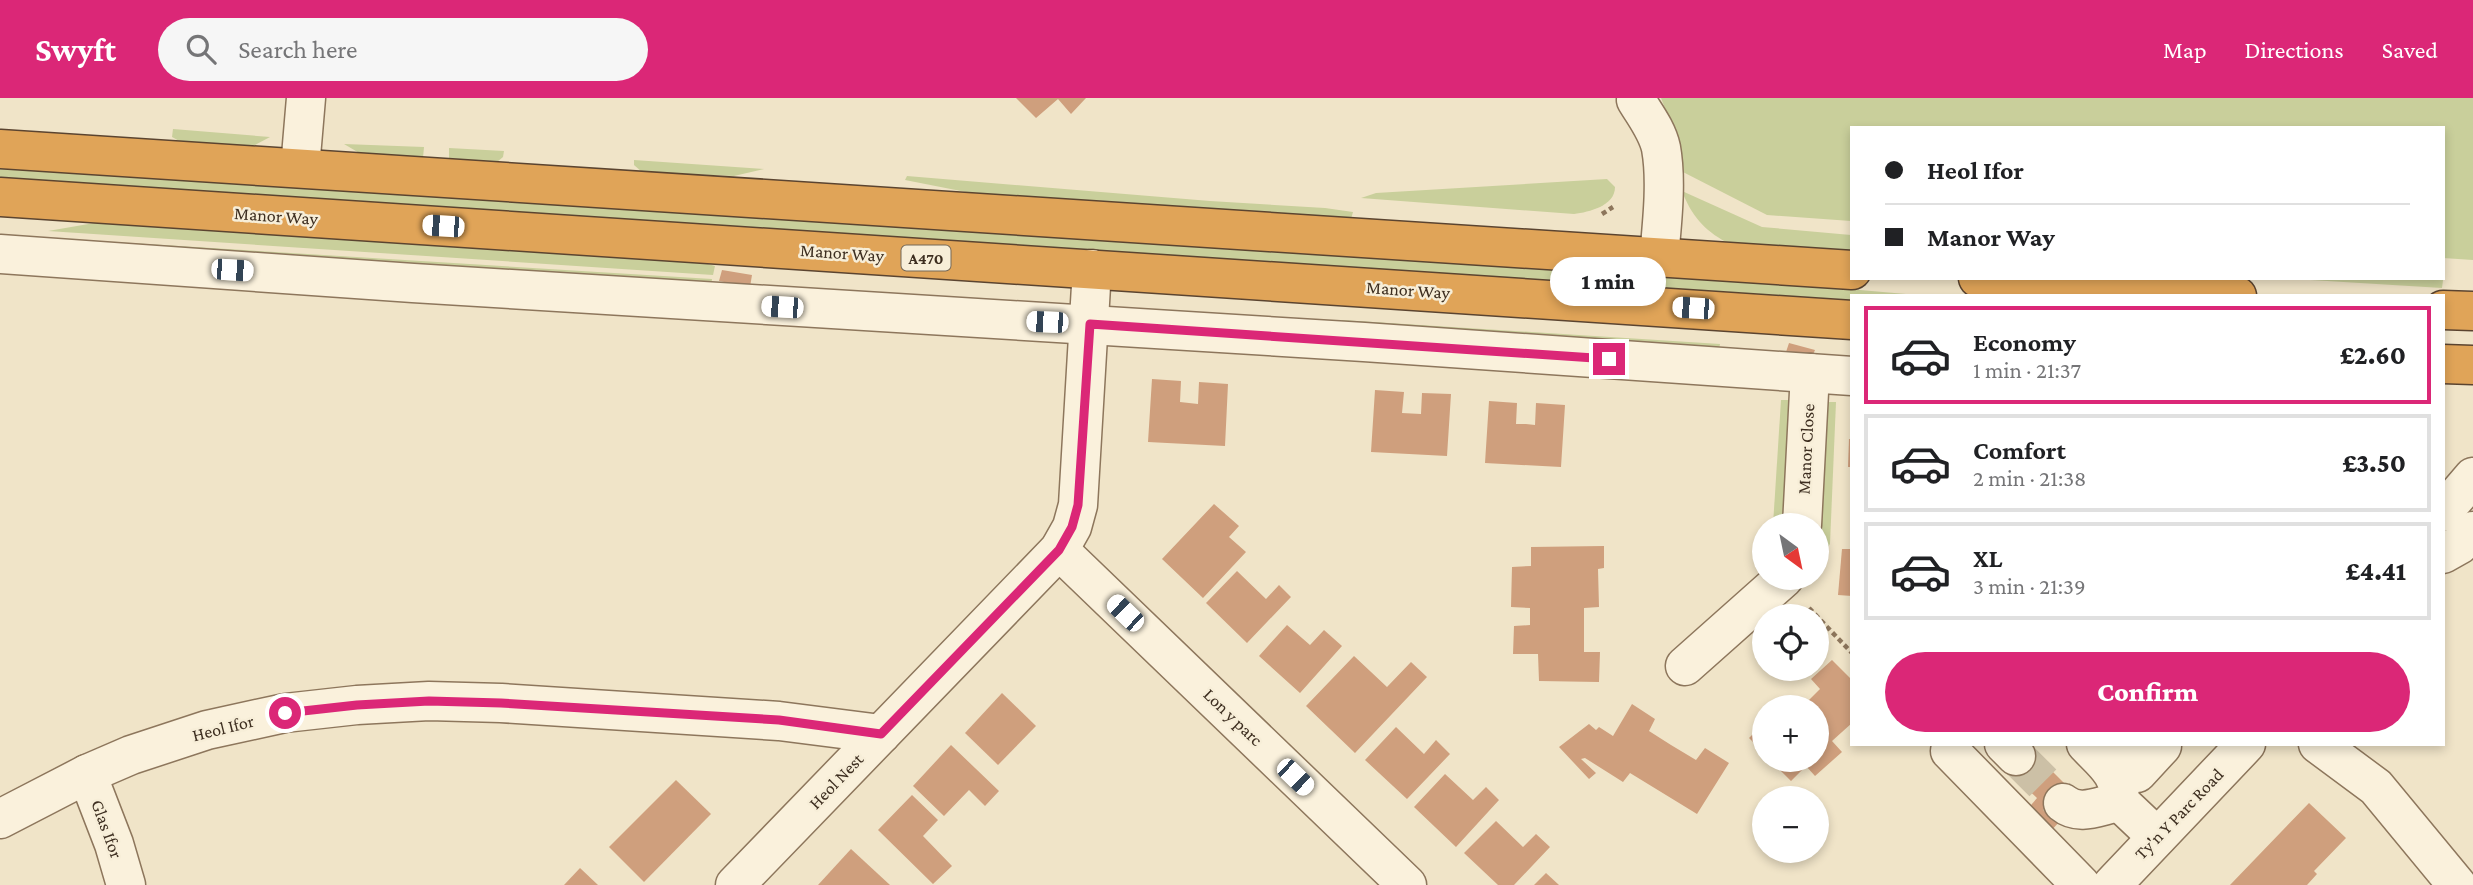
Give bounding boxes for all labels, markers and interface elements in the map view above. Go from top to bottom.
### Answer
search box [158,18,648,81]
icon: search [182,30,220,68]
text: Swyft [35,31,116,68]
text: Search here [238,35,357,64]
text: Map [2163,36,2207,63]
text: Directions [2245,36,2344,63]
text: Saved [2382,36,2438,63]
text: Heol Ifor [1927,156,2024,185]
street label: Manor Way [233,203,319,229]
car [422,214,465,238]
text: Manor Way [1927,223,2055,252]
street label: Manor Way [799,240,885,266]
road number: A470 [902,246,950,270]
car [211,258,254,282]
callout: 1 min [1551,258,1667,306]
text: 1 min [1581,268,1635,294]
street label: Manor Way [1365,277,1451,303]
car [761,295,804,319]
car [1672,296,1715,320]
car [1026,311,1069,333]
icon: car [1889,324,1952,387]
text: Economy [1973,328,2076,357]
text: £2.60 [2340,341,2406,370]
route end [1593,343,1625,375]
text: 1 min · 21:37 [1973,357,2081,383]
street label: Manor Close [1794,403,1818,495]
icon: car [1889,432,1952,495]
text: Comfort [1973,436,2066,465]
text: £3.50 [2342,449,2406,478]
text: 2 min · 21:38 [1973,465,2086,491]
north arrow [1752,513,1829,590]
map controls [1752,513,1829,863]
icon: car [1889,540,1952,603]
text: XL [1973,544,2002,573]
text: £4.41 [2345,557,2406,586]
text: 3 min · 21:39 [1973,573,2086,599]
car [1103,591,1148,635]
button: locate [1752,604,1829,681]
button: Confirm [1885,652,2410,732]
street label: Lon y parc [1199,684,1267,750]
button: + [1752,695,1829,772]
route start [269,697,301,729]
street label: Heol Ifor [190,711,256,745]
street label: Heol Nest [805,748,868,813]
car [1273,755,1318,799]
street label: Ty'n Y Parc Road [2131,764,2228,864]
button: − [1752,786,1829,863]
street label: Glas Ifor [87,797,127,862]

